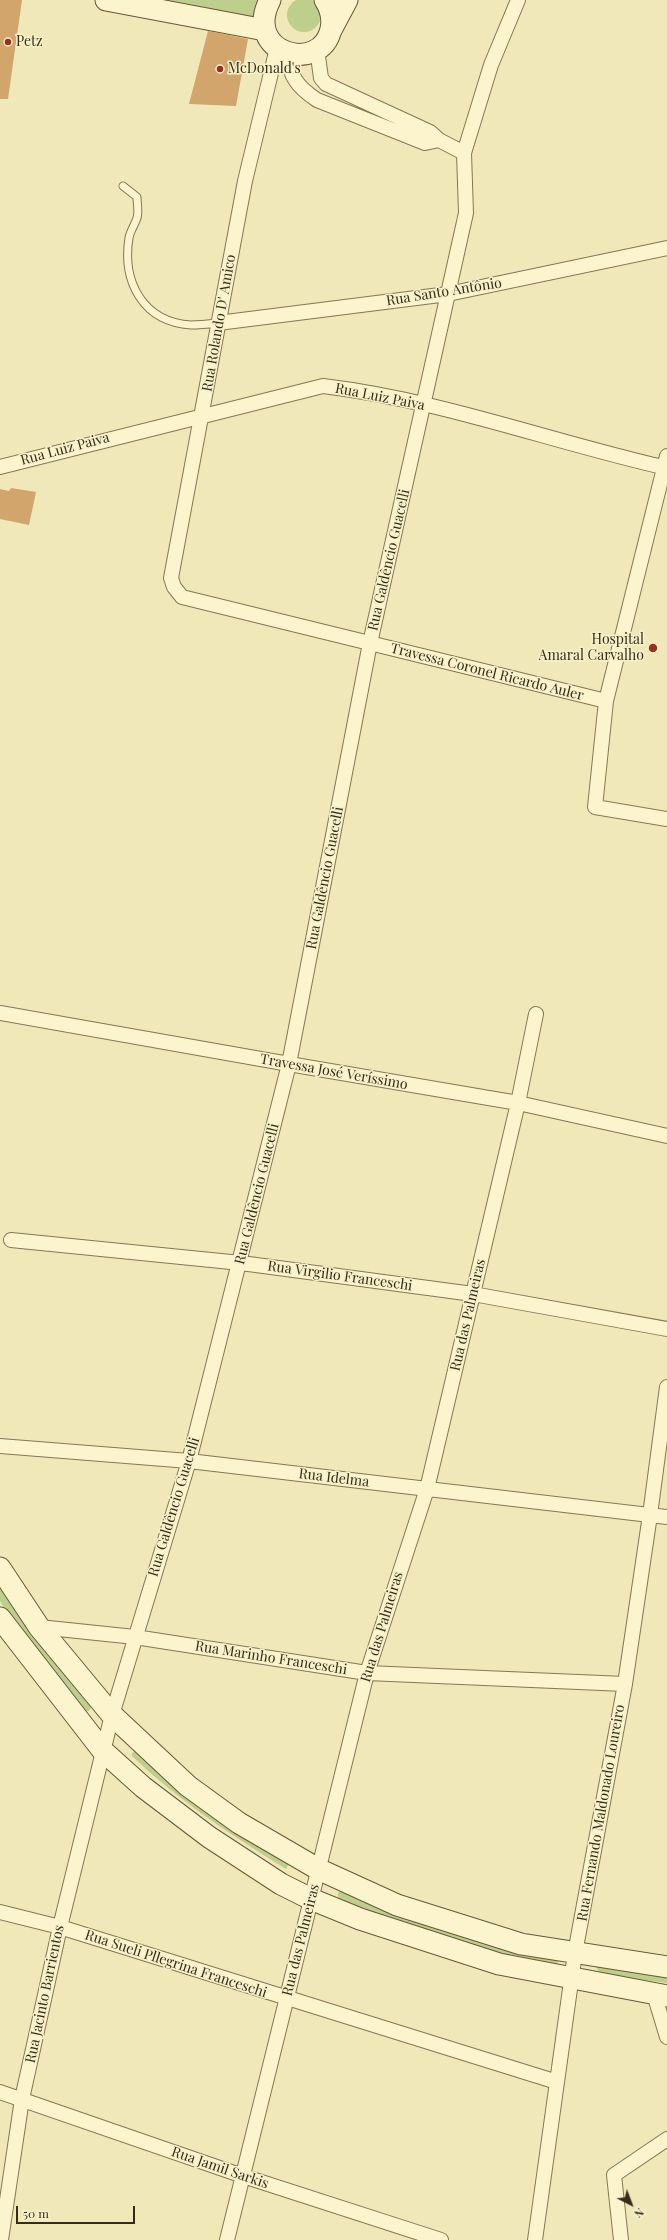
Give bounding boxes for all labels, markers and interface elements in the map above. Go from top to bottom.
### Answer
place label: Petz [16,34,43,50]
marker: Petz [3,37,13,47]
place label: McDonald's [228,61,301,77]
marker: McDonald's [215,64,225,74]
street label: Rua Rolando D' Amico [199,253,239,393]
street label: Rua Santo Antônio [385,275,503,309]
street label: Rua Luiz Paiva [334,380,426,414]
street label: Rua Luiz Paiva [19,429,111,469]
street label: Rua Galdêncio Guacelli [365,488,413,632]
place label: Hospital Amaral Carvalho [539,632,644,664]
street label: Travessa Coronel Ricardo Auler [389,640,585,704]
marker: Hospital Amaral Carvalho [647,642,659,654]
street label: Rua Galdêncio Guacelli [303,805,347,951]
street label: Travessa José Veríssimo [259,1051,409,1093]
street label: Rua Galdêncio Guacelli [231,1122,283,1266]
street label: Rua das Palmeiras [447,1257,489,1373]
street label: Rua Virgilio Franceschi [267,1258,413,1294]
street label: Rua Galdêncio Guacelli [145,1435,203,1579]
street label: Rua Idelma [298,1465,370,1491]
street label: Rua das Palmeiras [357,1570,407,1684]
street label: Rua Marinho Franceschi [194,1638,348,1678]
street label: Rua Fernando Maldonado Loureiro [574,1703,628,1923]
street label: Rua das Palmeiras [279,1882,323,1998]
street label: Rua Jacinto Barrientos [22,1923,68,2065]
street label: Rua Sueli Pllegrina Franceschi [83,1927,269,2001]
street label: Rua Jamil Sarkis [169,2144,271,2192]
north arrow [611,2184,651,2224]
scale bar [18,2198,137,2224]
text: 50 m [23,2205,49,2221]
text: N [631,2205,647,2222]

